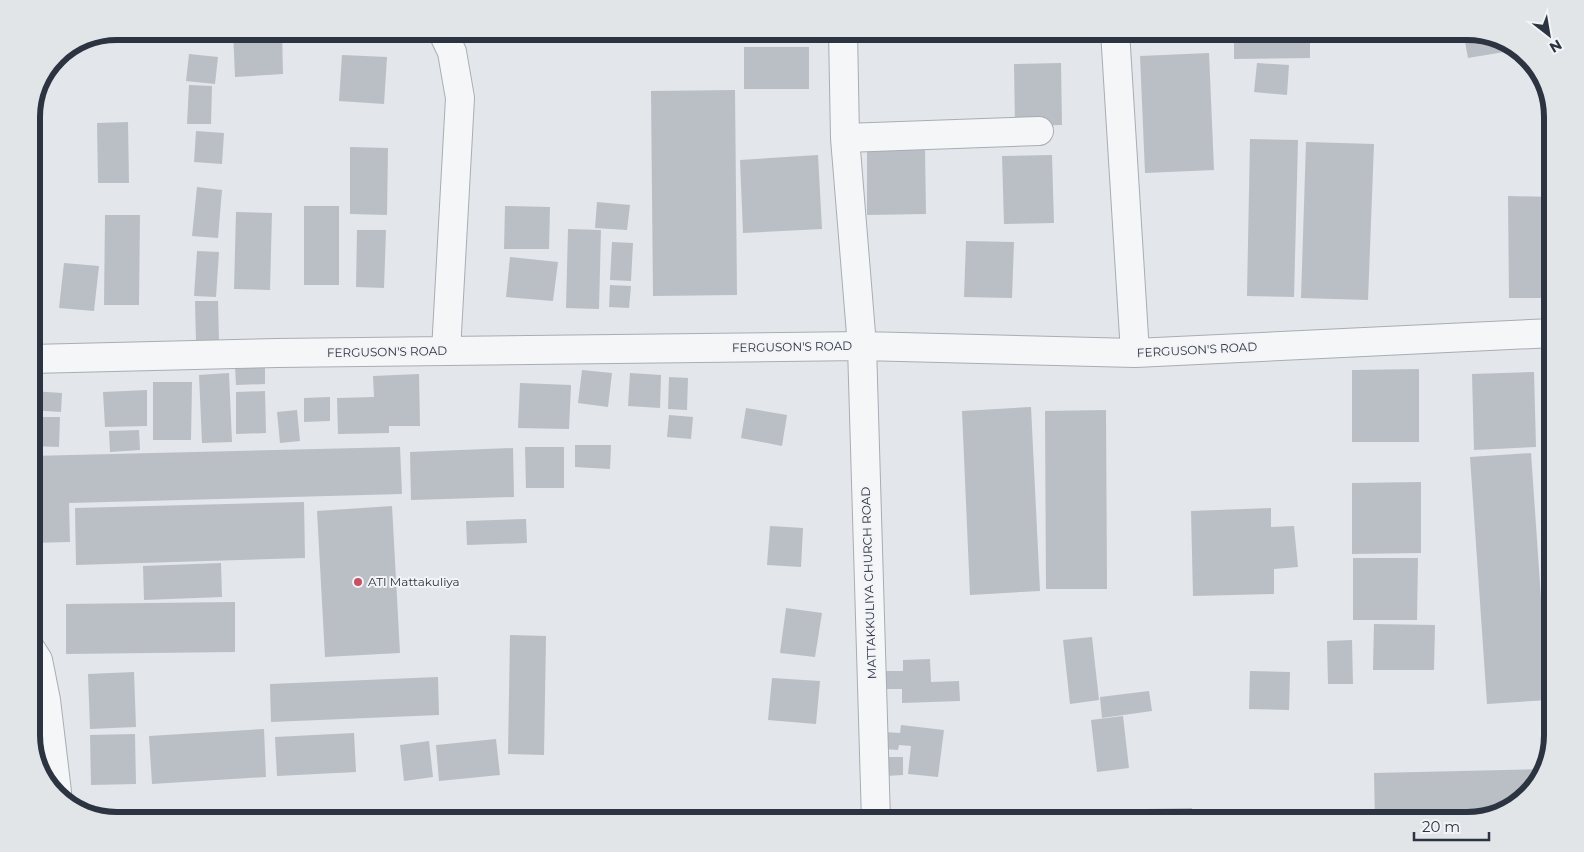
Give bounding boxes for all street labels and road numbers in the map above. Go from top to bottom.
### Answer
street label: FERGUSON'S ROAD [732,338,852,355]
street label: FERGUSON'S ROAD [1136,339,1258,360]
street label: FERGUSON'S ROAD [327,343,447,360]
street label: MATTAKKULIYA CHURCH ROAD [858,486,879,679]

